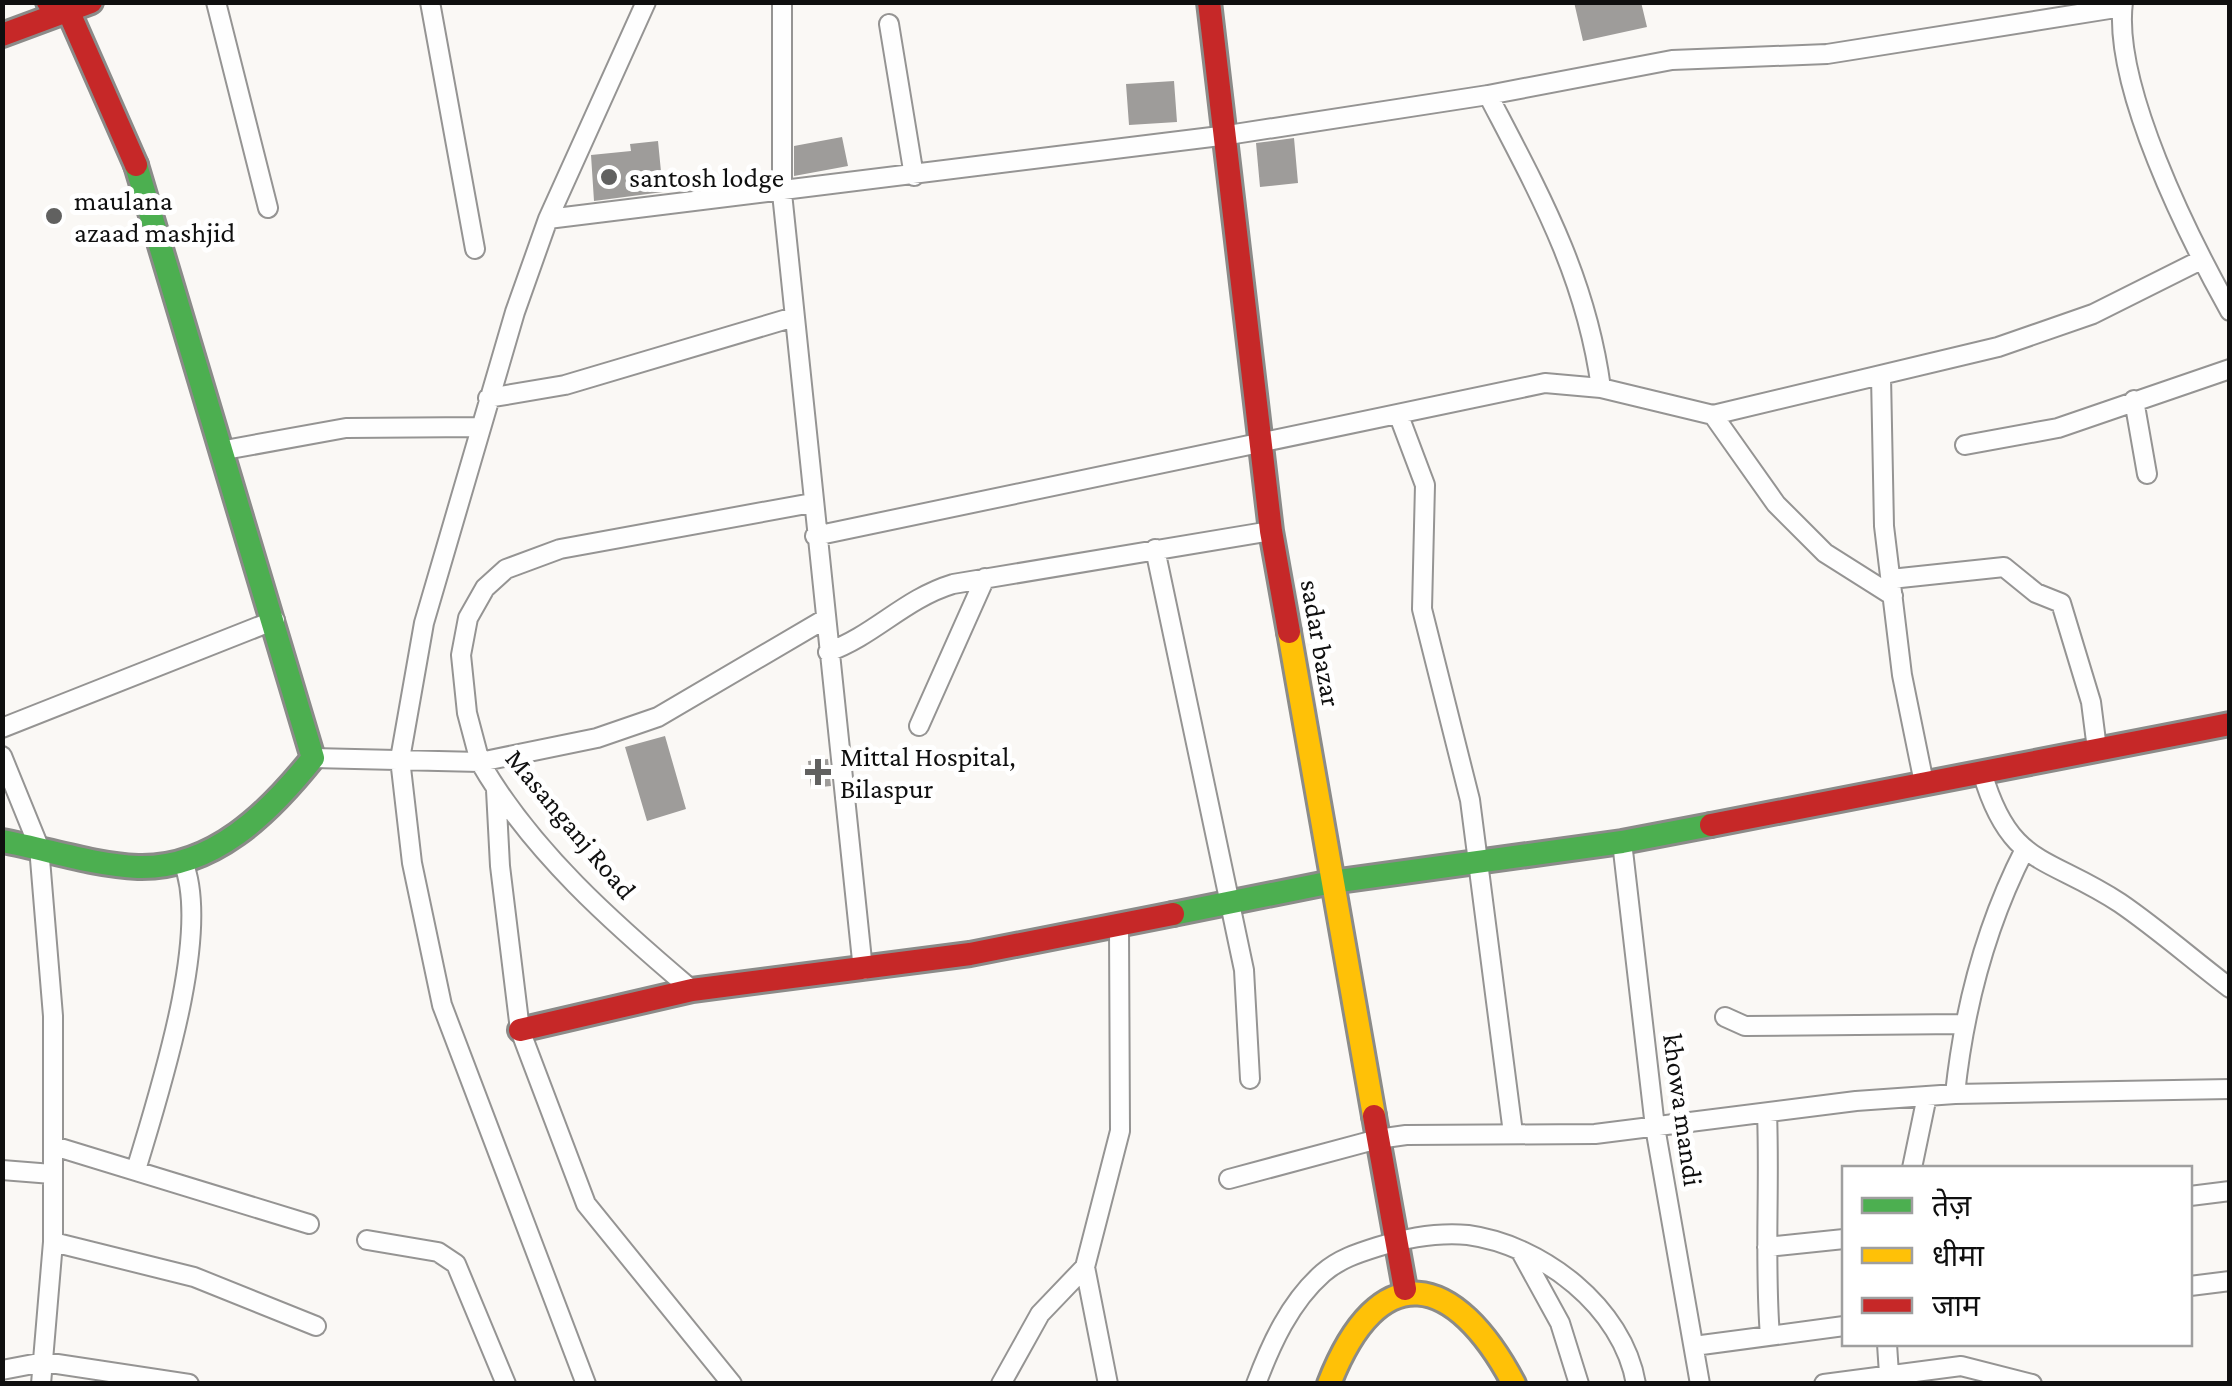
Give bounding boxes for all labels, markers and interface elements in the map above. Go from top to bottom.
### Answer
place label: santosh lodge [629,162,784,193]
marker: santosh lodge [598,166,620,188]
place label: maulana azaad mashjid [74,185,235,248]
marker: maulana azaad mashjid [43,205,65,227]
street label: sadar bazar [1295,577,1347,709]
place label: Mittal Hospital, Bilaspur [840,741,1016,804]
street label: Masanganj Road [499,743,643,905]
marker: Mittal Hospital, Bilaspur [805,759,831,785]
street label: khowa mandi [1657,1032,1709,1188]
legend [1842,1166,2192,1346]
text: तेज़ [1932,1188,1972,1222]
text: धीमा [1932,1239,1985,1272]
text: जाम [1932,1289,1981,1322]

